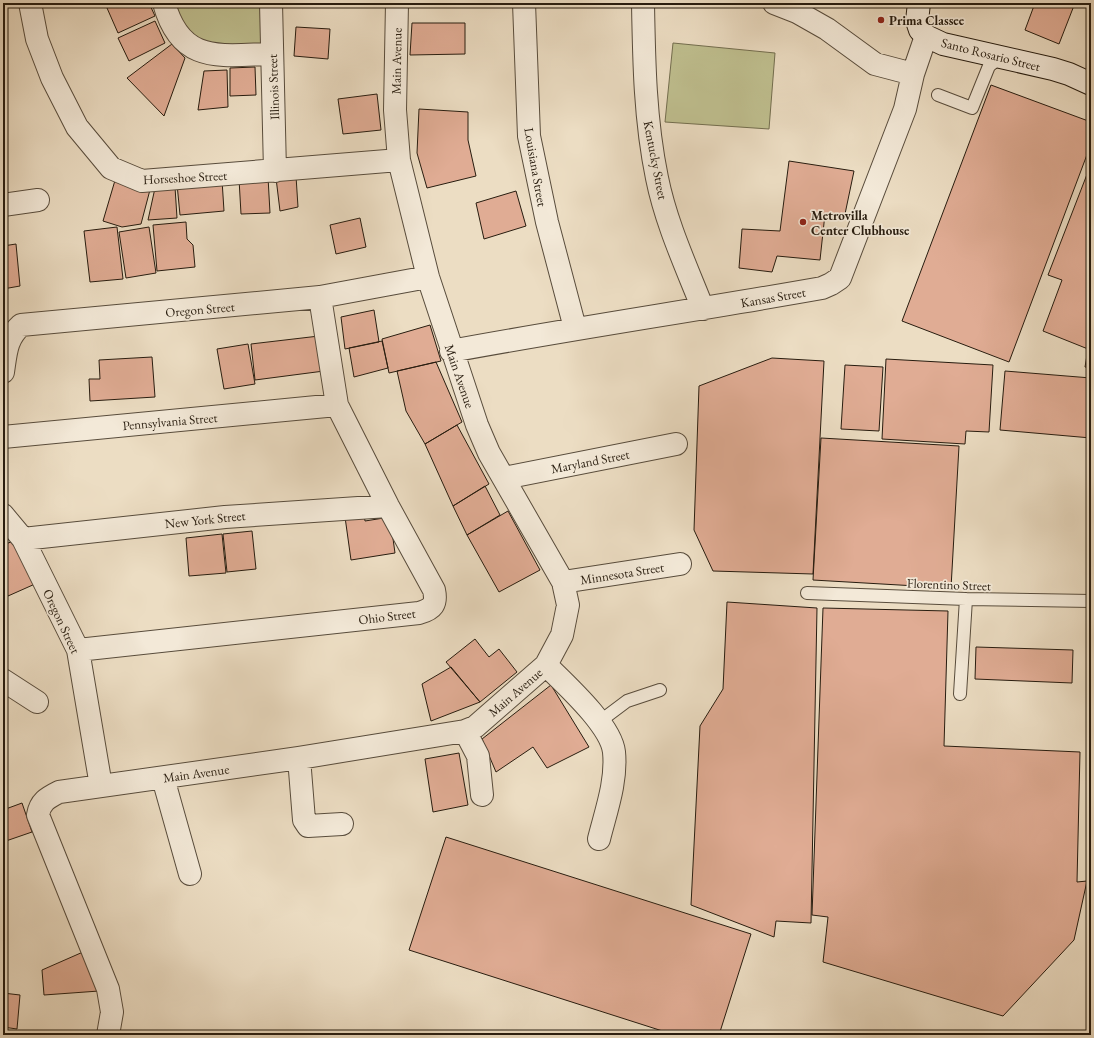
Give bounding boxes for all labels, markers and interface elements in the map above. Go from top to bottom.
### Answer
place label: Prima Classee [889,12,965,29]
marker: Prima Classee [876,15,886,25]
street label: Main Avenue [387,28,406,94]
street label: Santo Rosario Street [940,34,1042,75]
street label: Illinois Street [264,54,283,120]
street label: Kentucky Street [640,119,671,201]
street label: Louisiana Street [520,126,551,208]
street label: Horseshoe Street [143,167,227,188]
place label: Metrovilla Center Clubhouse [811,207,910,239]
marker: Metrovilla Center Clubhouse [798,217,808,227]
street label: Kansas Street [739,283,807,312]
street label: Oregon Street [165,298,235,321]
street label: Main Avenue [441,342,478,410]
street label: Pennsylvania Street [122,409,218,434]
street label: Maryland Street [549,446,631,477]
street label: New York Street [164,507,246,532]
street label: Minnesota Street [579,558,665,589]
street label: Florentino Street [907,575,991,594]
street label: Oregon Street [39,586,84,656]
street label: Ohio Street [358,605,417,628]
street label: Main Avenue [485,664,546,721]
street label: Main Avenue [162,760,230,787]

